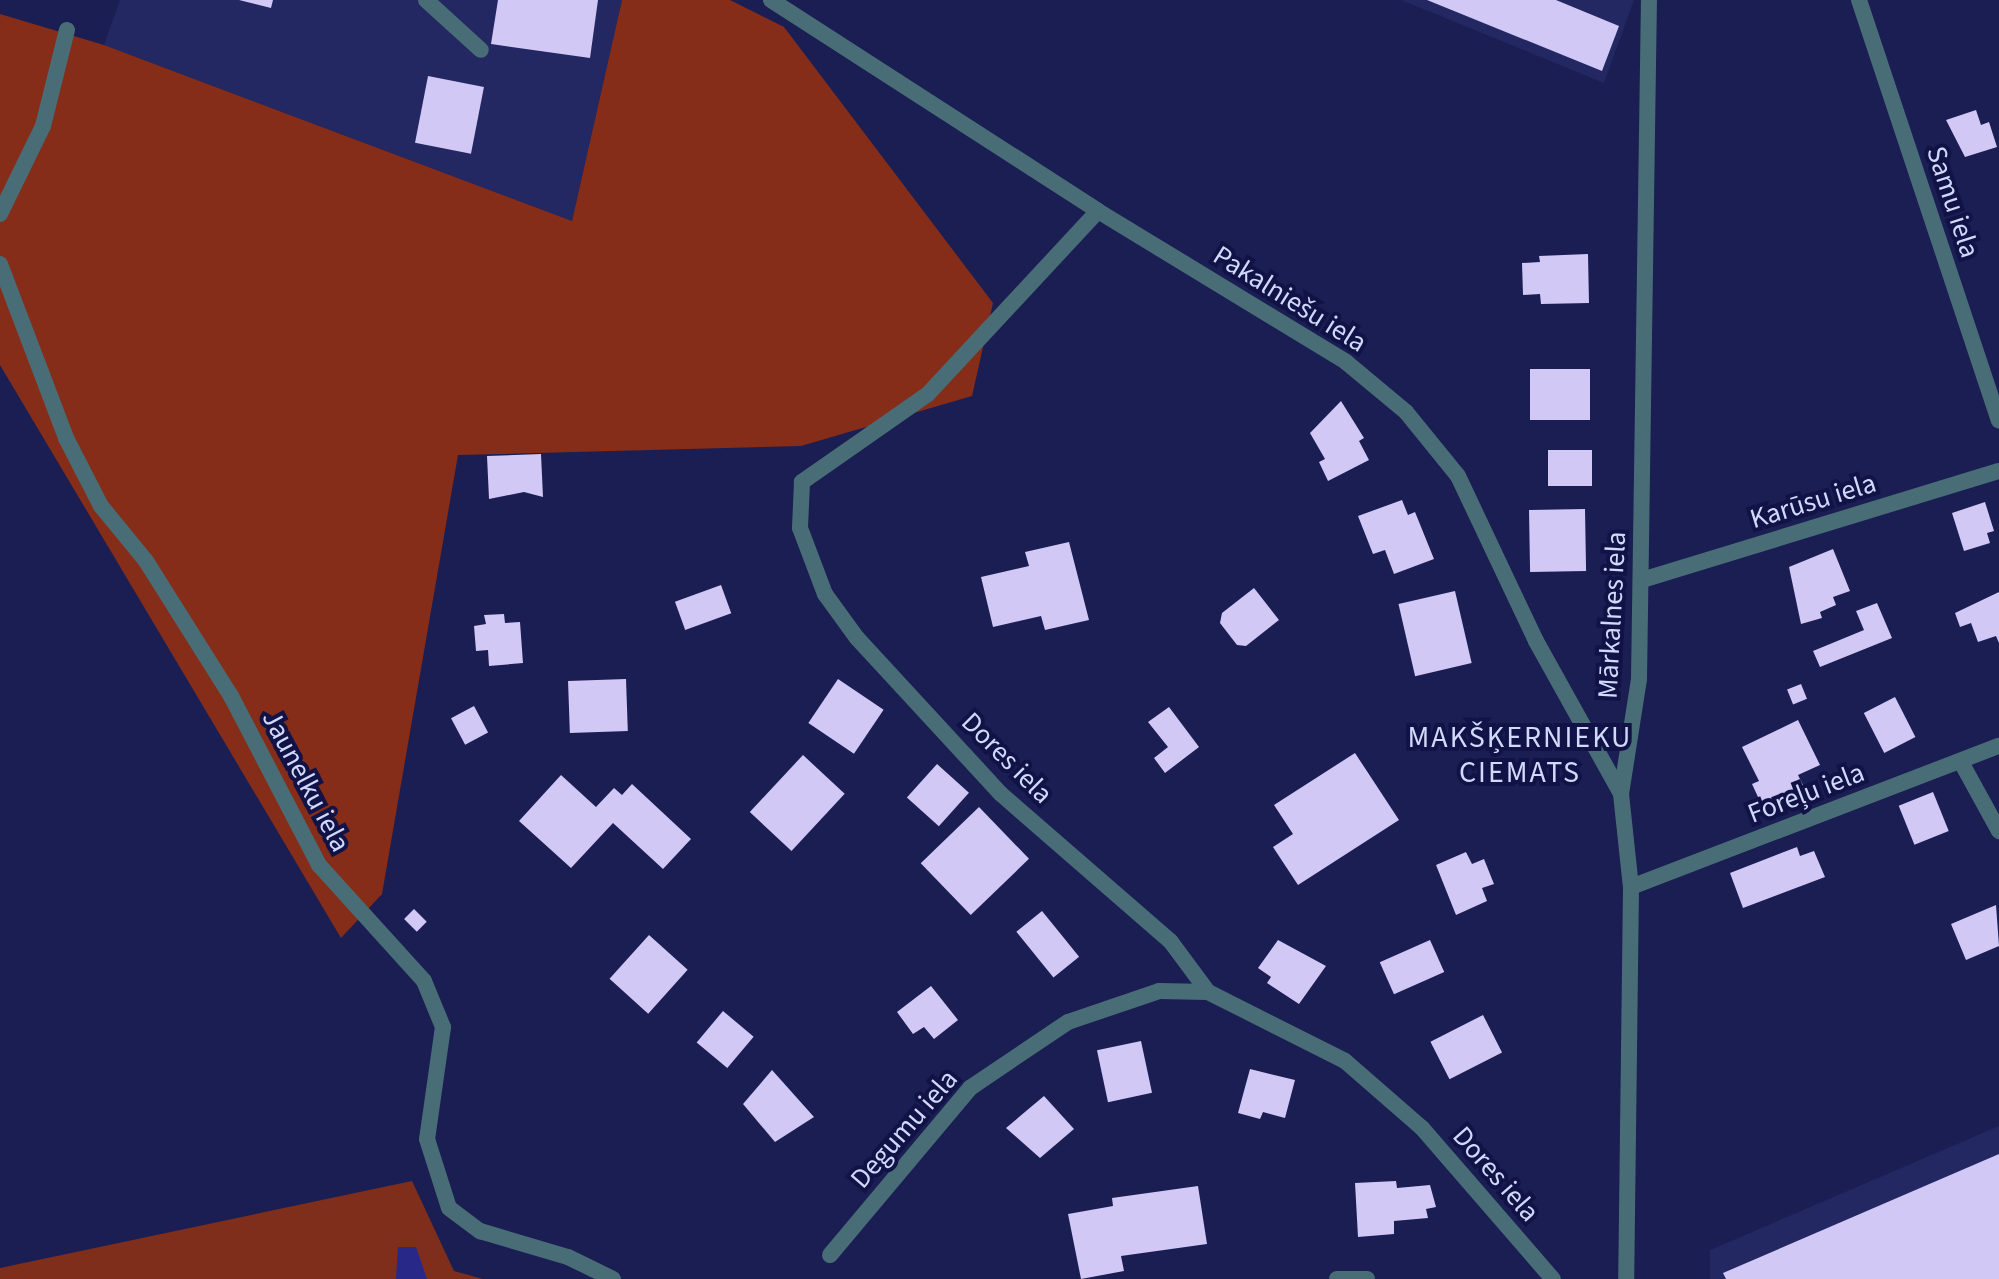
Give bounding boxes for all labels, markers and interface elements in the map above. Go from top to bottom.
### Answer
street label: Samu iela [1919,142,1987,262]
street label: Pakalniešu iela [1207,239,1373,359]
street label: Karūsu iela [1746,466,1880,536]
street label: Mārkalnes iela [1591,530,1633,700]
street label: Jaunelku iela [255,704,357,858]
street label: Dores iela [954,705,1060,811]
district label: MAKŠĶERNIEKU CIEMATS [1408,720,1632,790]
street label: Foreļu iela [1743,755,1869,831]
street label: Degumu iela [843,1063,965,1195]
street label: Dores iela [1446,1120,1546,1228]

